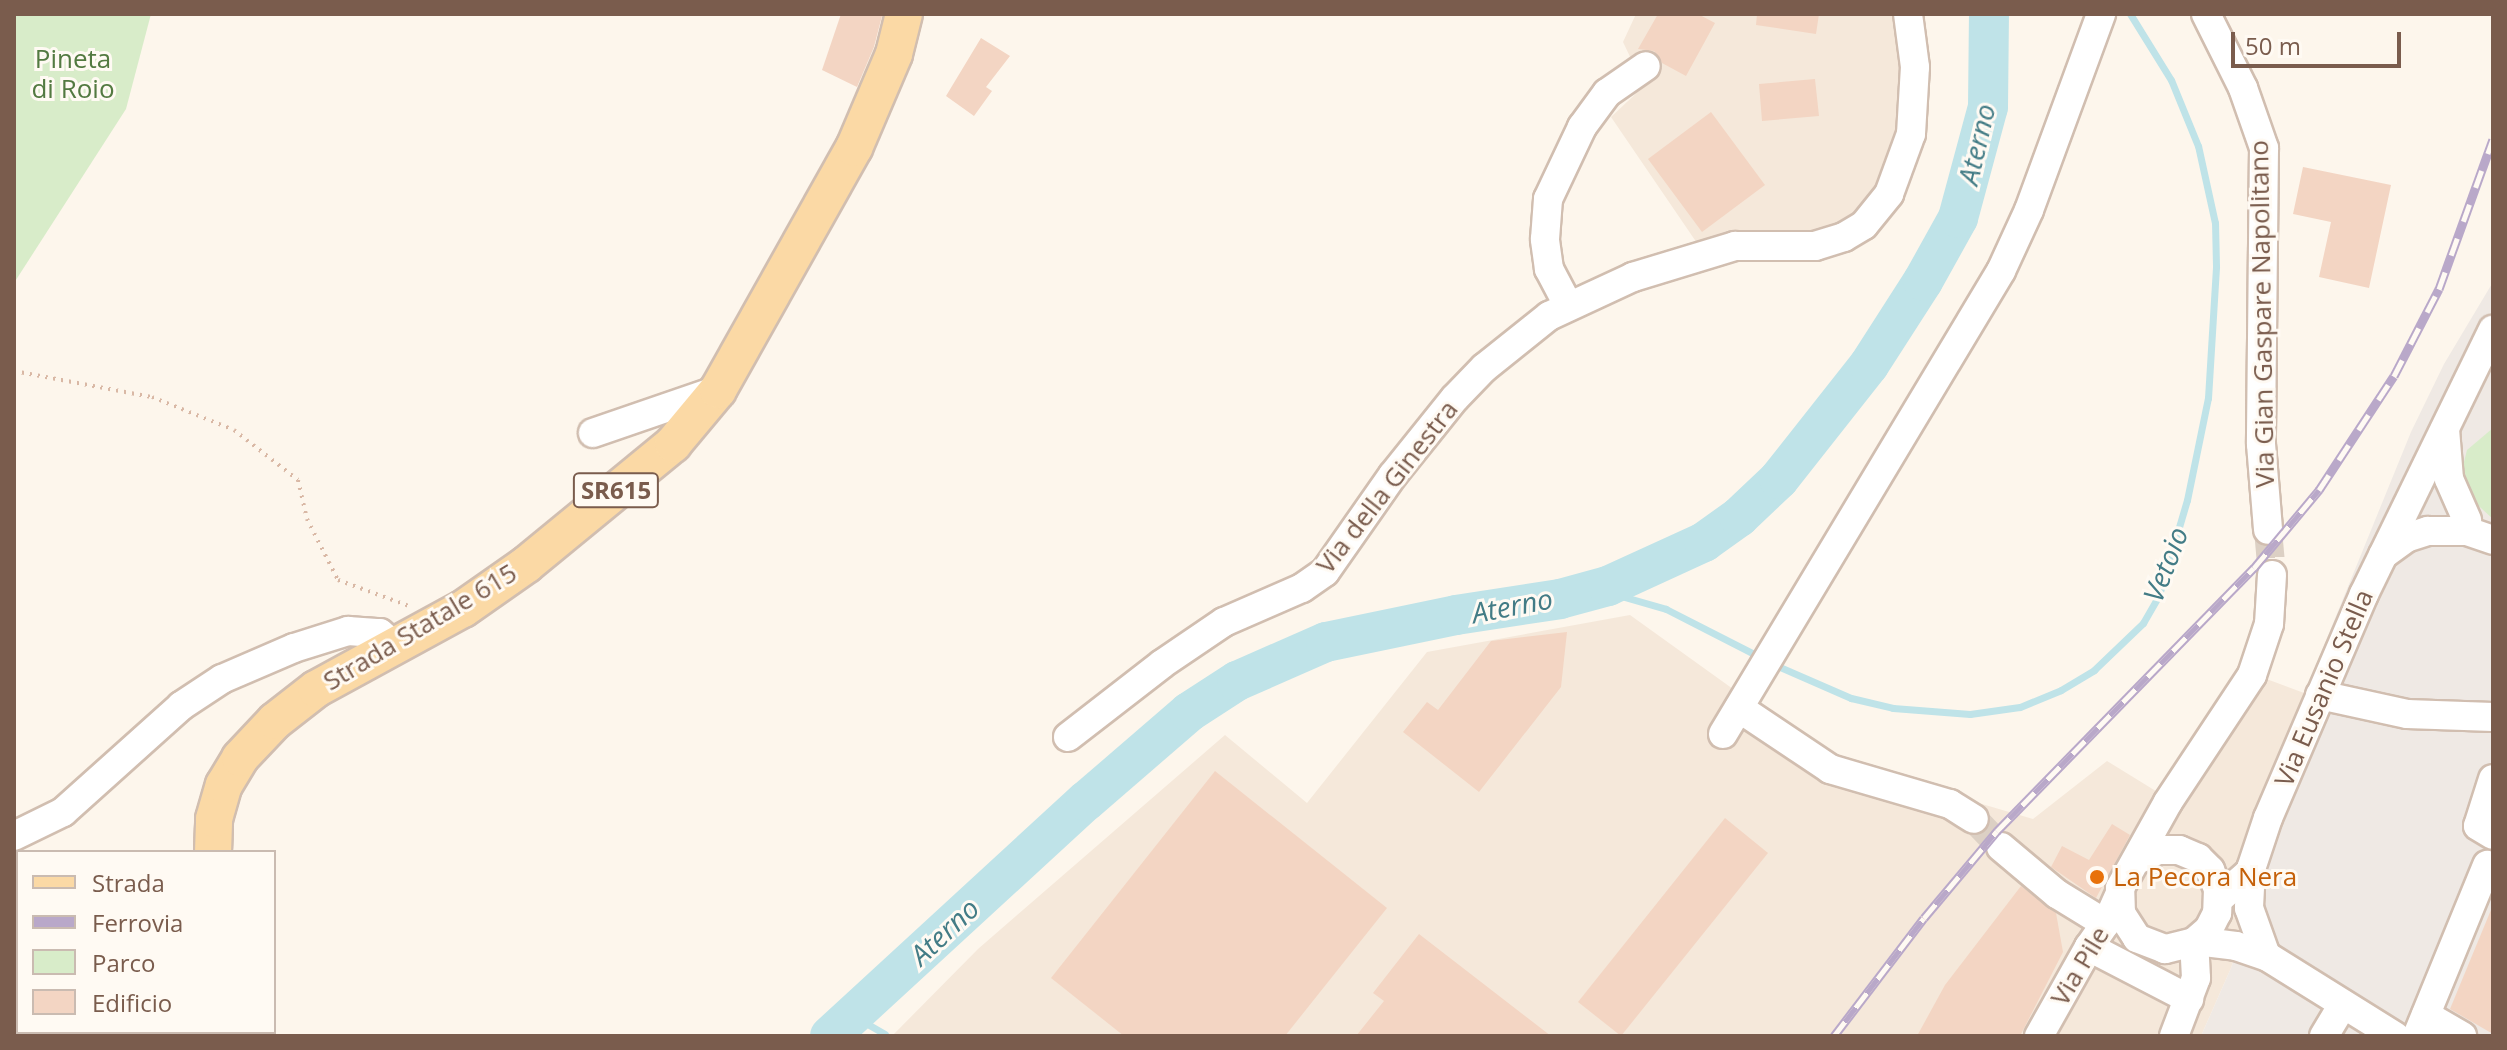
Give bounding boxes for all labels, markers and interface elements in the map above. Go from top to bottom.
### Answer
scale bar [2235,16,2405,66]
text: 50 m [2245,29,2301,62]
park label: Pineta di Roio [31,43,115,104]
water label: Aterno [1950,100,2002,188]
street label: Via Gian Gaspare Napolitano [2243,140,2281,488]
street label: Via della Ginestra [1310,394,1464,580]
road number: SR615 [572,470,660,510]
water label: Vetoio [2135,522,2195,606]
street label: Strada Statale 615 [318,557,522,697]
water label: Aterno [1469,581,1555,629]
street label: Via Eusanio Stella [2268,585,2380,791]
legend [16,850,276,1034]
place label: La Pecora Nera [2113,861,2297,893]
text: Strada [92,866,165,899]
marker: La Pecora Nera [2088,868,2106,886]
water label: Aterno [903,891,985,971]
text: Ferrovia [92,906,183,939]
street label: Via Pile [2044,921,2116,1011]
text: Parco [92,946,156,979]
text: Edificio [92,986,172,1019]

